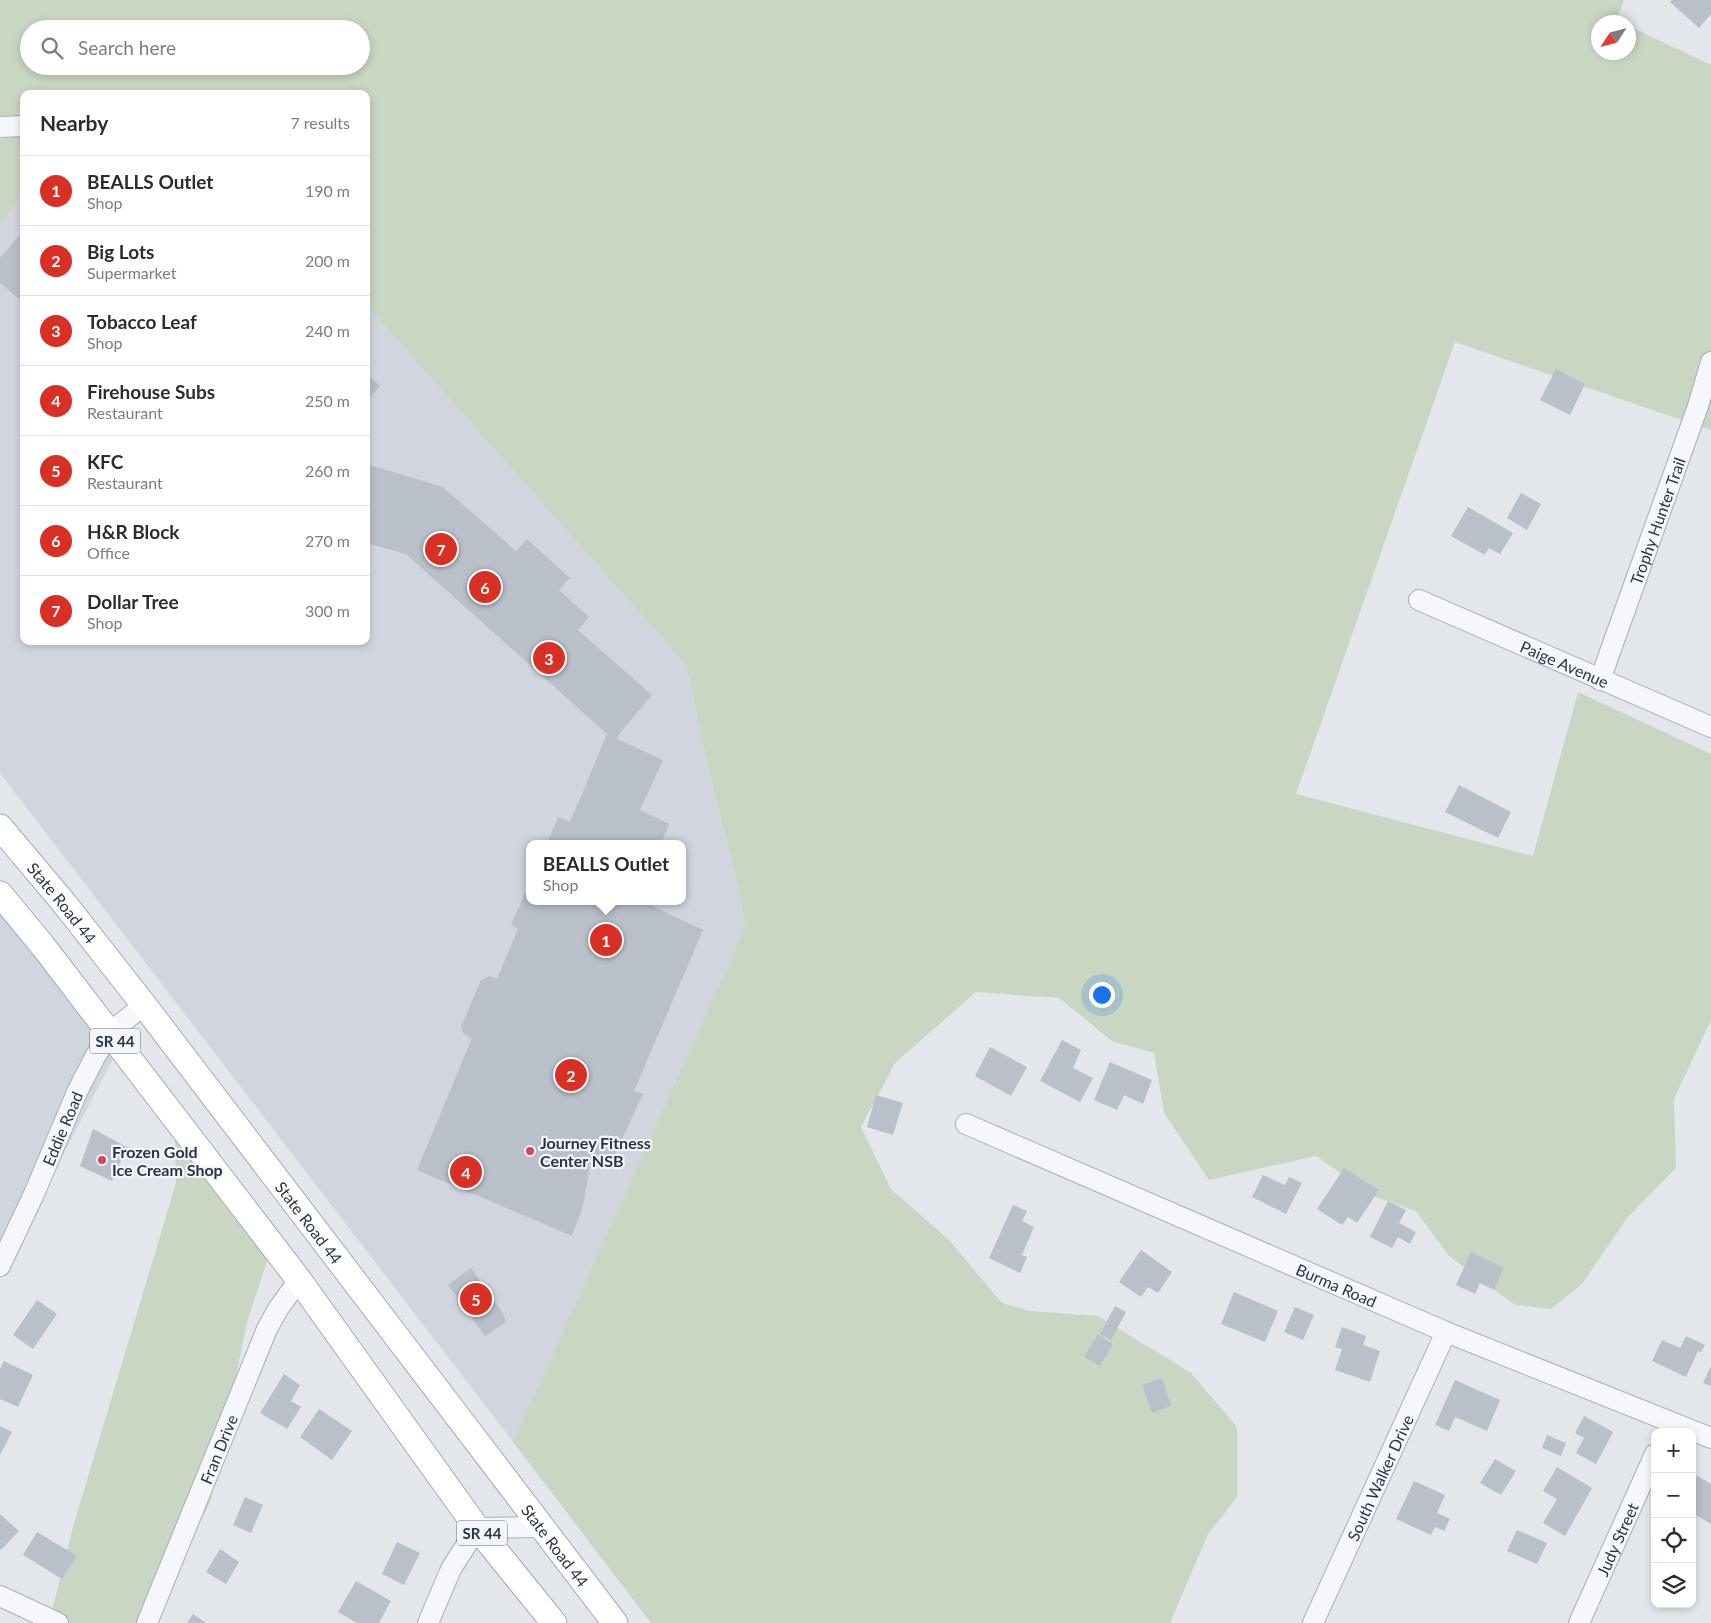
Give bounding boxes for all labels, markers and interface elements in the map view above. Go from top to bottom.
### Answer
north arrow [1591,15,1636,60]
search box [20,20,370,75]
icon: search [38,34,66,62]
text: Search here [78,36,176,59]
text: Nearby [40,110,108,135]
text: 7 results [290,113,350,132]
text: BEALLS Outlet [87,170,213,193]
text: 1 [51,181,61,200]
text: 190 m [305,181,350,200]
text: Shop [87,193,123,212]
text: Big Lots [87,240,154,263]
text: 2 [51,251,61,270]
text: 200 m [305,251,350,270]
text: Supermarket [87,263,176,282]
text: Tobacco Leaf [87,310,197,333]
text: 3 [51,321,61,340]
text: 240 m [305,321,350,340]
text: Shop [87,333,123,352]
text: Firehouse Subs [87,380,215,403]
text: 4 [51,391,61,410]
text: 250 m [305,391,350,410]
text: Restaurant [87,403,163,422]
text: KFC [87,450,123,473]
street label: Trophy Hunter Trail [1625,455,1688,587]
text: 5 [51,461,61,480]
text: 260 m [305,461,350,480]
text: Restaurant [87,473,163,492]
text: H&R Block [87,520,180,543]
pin: 7 [425,530,457,568]
text: 6 [51,531,61,550]
text: 270 m [305,531,350,550]
text: Office [87,543,130,562]
pin: 6 [469,568,501,606]
text: Dollar Tree [87,590,179,613]
text: 7 [51,601,61,620]
text: 300 m [305,601,350,620]
text: Shop [87,613,123,632]
street label: Paige Avenue [1518,636,1612,691]
pin: 3 [533,639,565,677]
popup [526,840,686,905]
text: BEALLS Outlet [543,852,669,875]
street label: State Road 44 [24,858,101,947]
text: Shop [543,875,578,894]
pin: 1 [590,921,622,959]
your location [1089,982,1115,1008]
road number: SR 44 [90,1028,140,1054]
pin: 2 [555,1056,587,1094]
street label: Eddie Road [38,1088,86,1168]
place label: Journey Fitness Center NSB [540,1133,651,1170]
place label: Frozen Gold Ice Cream Shop [112,1142,223,1179]
marker: Journey Fitness Center NSB [524,1145,536,1157]
pin: 4 [450,1153,482,1191]
marker: Frozen Gold Ice Cream Shop [96,1154,108,1166]
street label: State Road 44 [272,1177,347,1267]
street label: Burma Road [1294,1259,1380,1310]
pin: 5 [460,1280,492,1318]
street label: Fran Drive [195,1411,241,1486]
street label: South Walker Drive [1342,1411,1417,1544]
map controls [1651,1428,1696,1608]
button: + [1651,1428,1696,1473]
button: − [1651,1473,1696,1518]
street label: Judy Street [1592,1499,1642,1579]
street label: State Road 44 [518,1500,593,1590]
button: locate [1651,1518,1696,1563]
road number: SR 44 [457,1520,507,1546]
button: layers [1651,1563,1696,1608]

